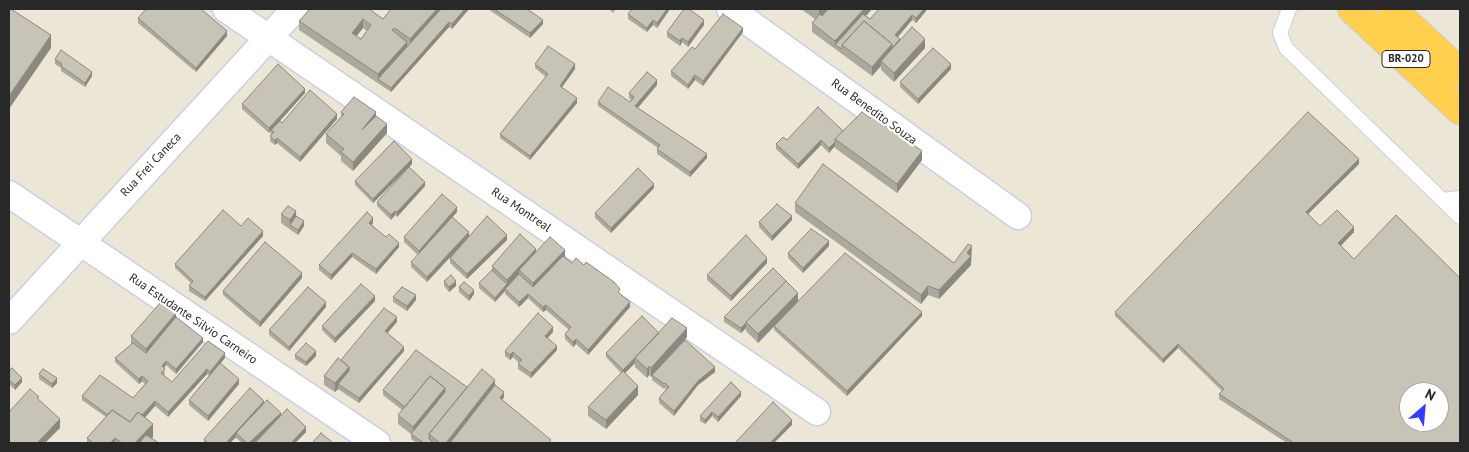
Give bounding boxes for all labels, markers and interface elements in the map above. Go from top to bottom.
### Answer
road number: BR-020 [1382,51,1430,68]
street label: Rua Benedito Souza [828,76,920,148]
street label: Rua Frei Caneca [118,130,184,200]
street label: Rua Montreal [488,185,554,235]
street label: Rua Estudante Silvio Carneiro [126,271,260,367]
north arrow [1399,382,1449,432]
text: N [1422,384,1439,405]

